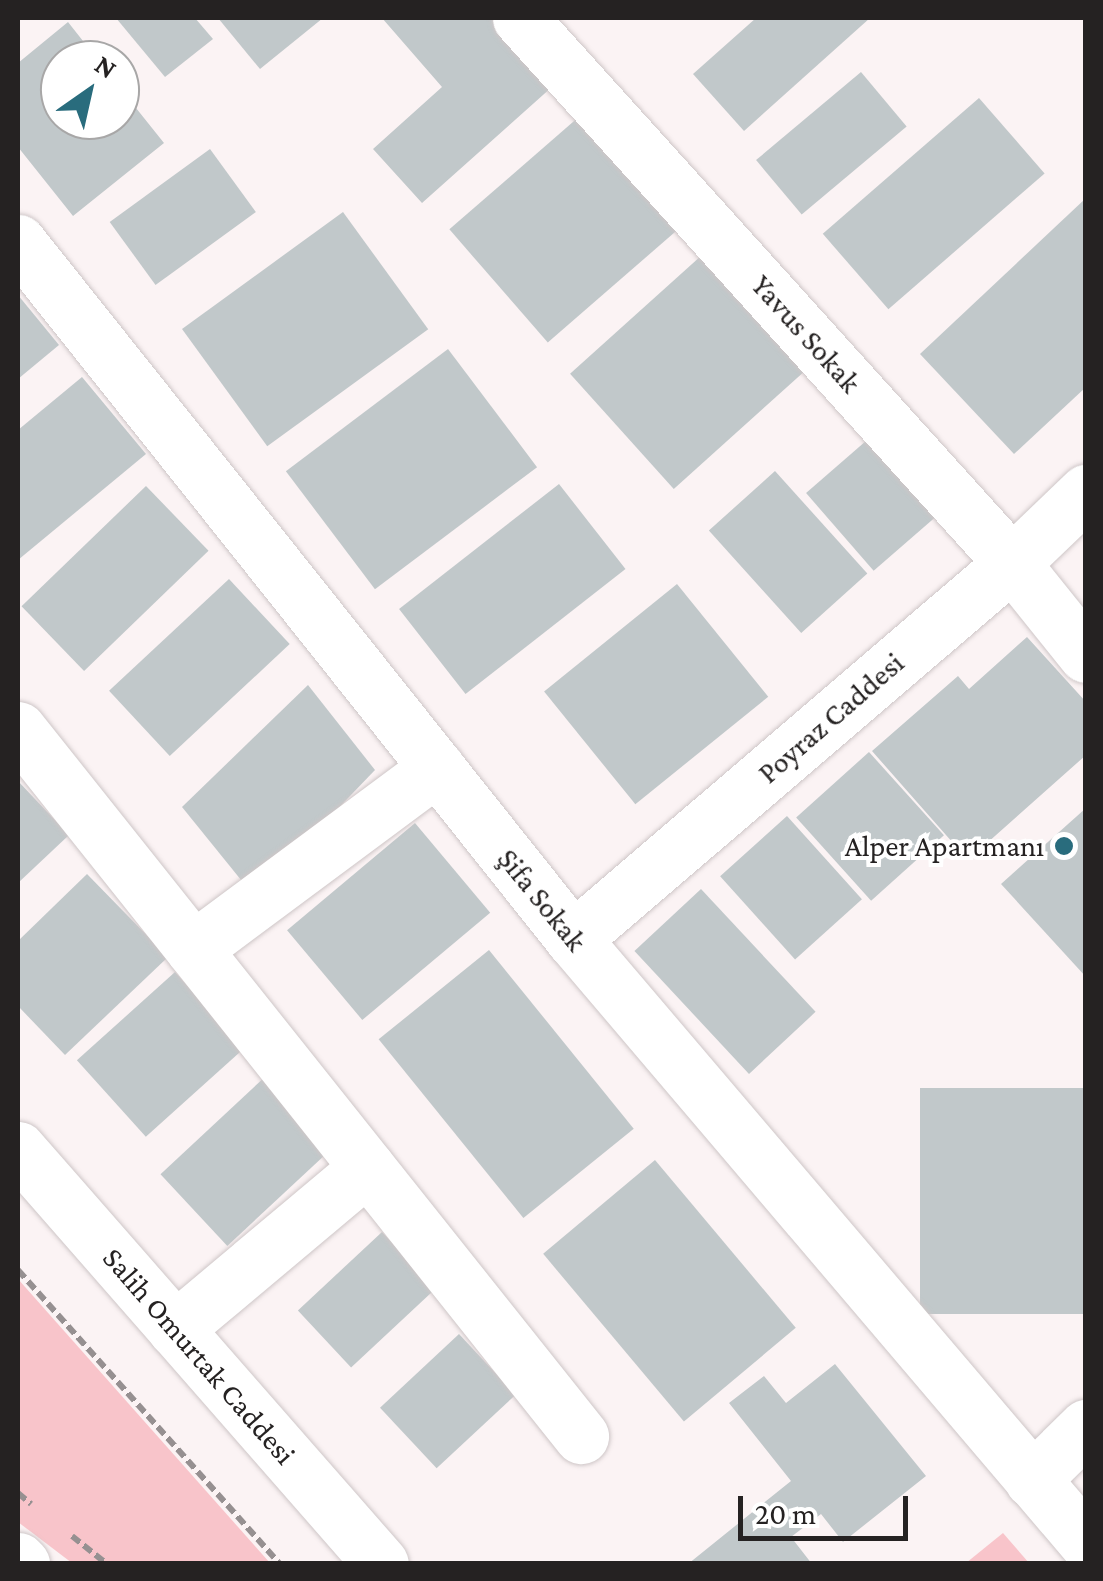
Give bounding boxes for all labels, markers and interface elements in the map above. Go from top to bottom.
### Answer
north arrow [40,40,140,140]
text: N [89,48,123,85]
street label: Yavus Sokak [744,268,868,400]
street label: Poyraz Caddesi [751,645,911,791]
place label: Alper Apartmanı [845,828,1044,864]
marker: Alper Apartmanı [1053,835,1075,857]
street label: Şifa Sokak [490,841,594,959]
street label: Salih Omurtak Caddesi [95,1240,303,1472]
scale bar [743,1476,913,1538]
text: 20 m [755,1497,816,1530]

